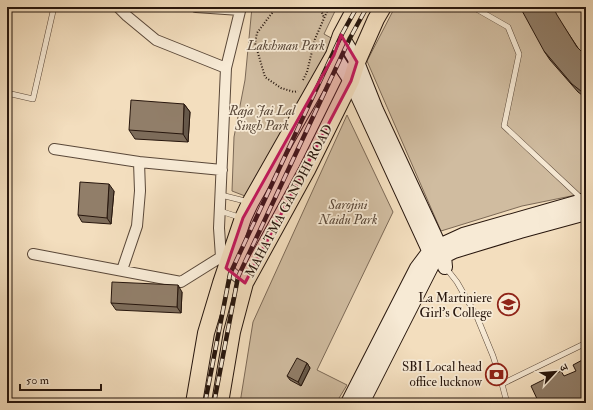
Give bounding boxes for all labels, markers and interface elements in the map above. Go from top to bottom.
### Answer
park label: Lakshman Park [246,38,325,54]
park label: Raja Jai Lal Singh Park [228,103,296,134]
street label: MAHATMA GANDHI ROAD [242,122,336,280]
park label: Sarojini Naidu Park [318,197,377,228]
place label: La Martiniere Girl's College [418,290,493,321]
school or university icon: La Martiniere Girl's College [495,292,521,318]
north arrow [535,352,575,392]
place label: SBI Local head office lucknow [402,359,483,390]
bank icon: SBI Local head office lucknow [484,361,510,387]
text: उ [556,362,571,374]
scale bar [20,366,101,392]
text: 50 m [26,373,50,388]

